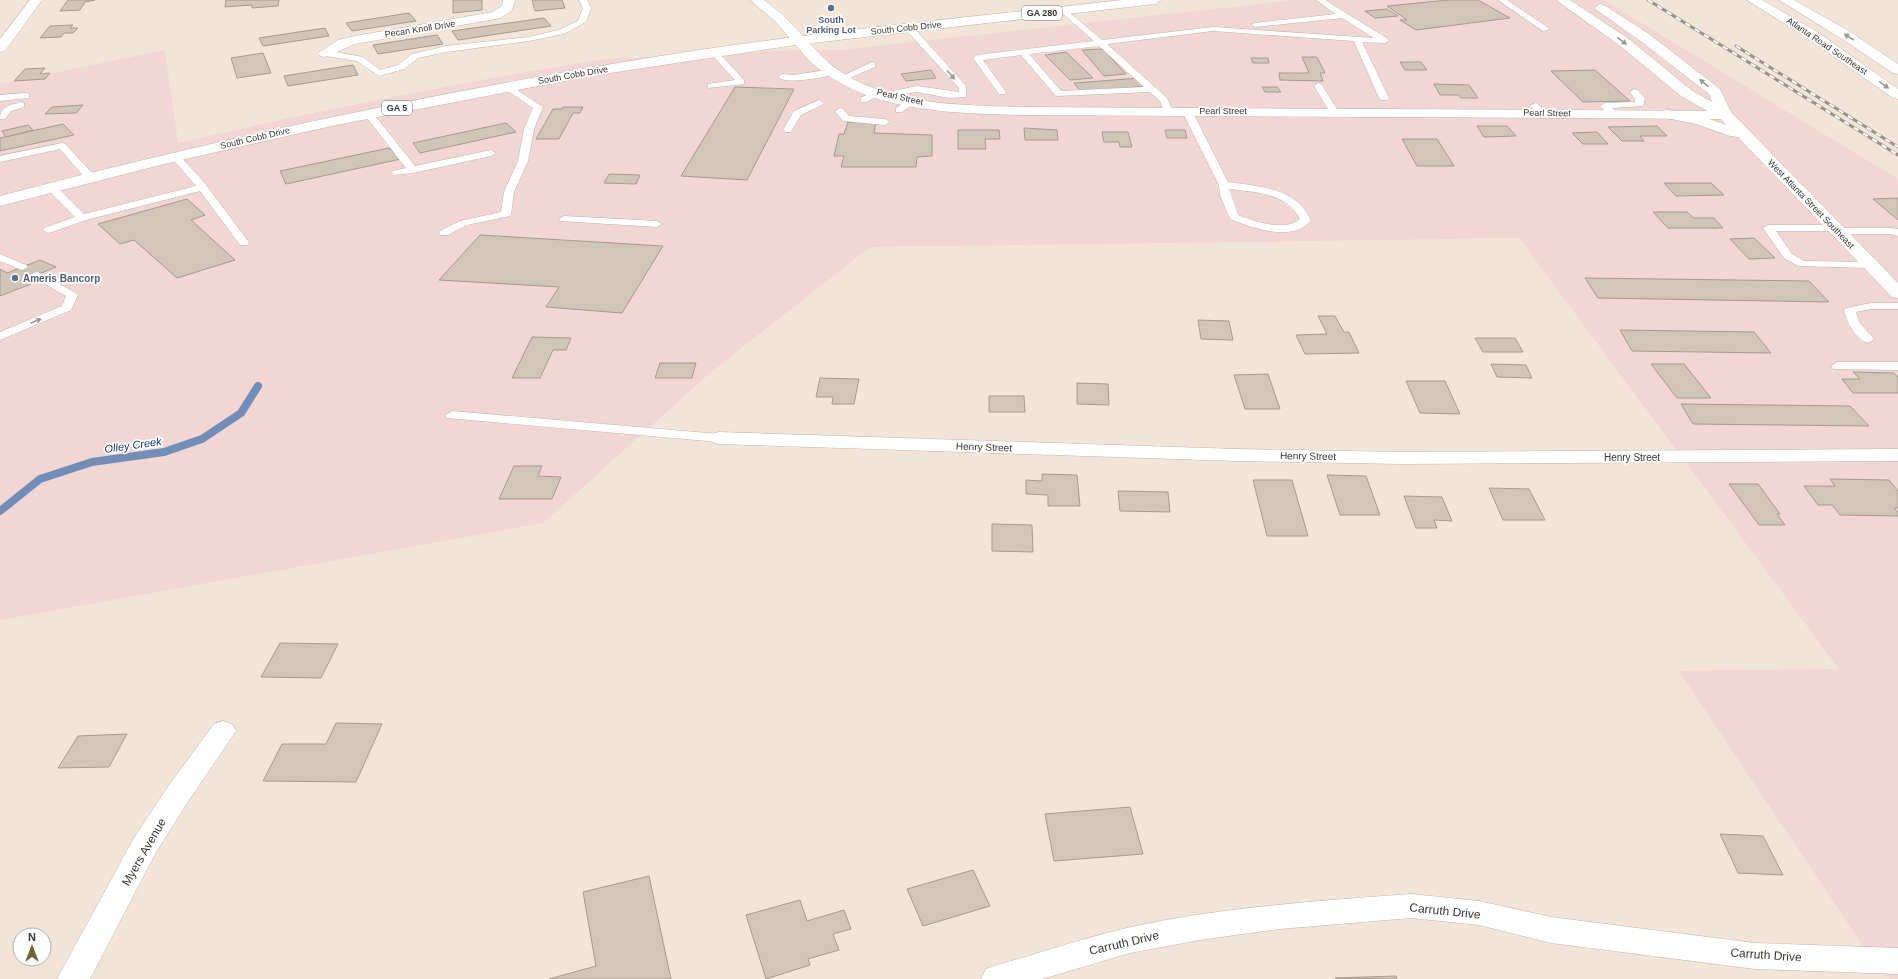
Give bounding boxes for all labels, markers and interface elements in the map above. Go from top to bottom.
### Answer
marker: South Parking Lot [826,3,836,13]
road number: GA 280 [1022,6,1062,20]
place label: South Parking Lot [806,15,856,35]
street label: Atlanta Road Southeast [1785,15,1870,77]
street label: Pecan Knoll Drive [384,18,456,40]
street label: South Cobb Drive [870,19,942,37]
one-way arrow [1843,33,1855,40]
one-way arrow [1616,37,1627,45]
street label: South Cobb Drive [537,64,609,86]
one-way arrow [947,70,956,80]
one-way arrow [1698,79,1709,88]
one-way arrow [1879,81,1889,89]
street label: Pearl Street [876,87,925,107]
road number: GA 5 [382,101,412,115]
street label: Pearl Street [1199,106,1247,116]
street label: Pearl Street [1523,108,1571,118]
street label: South Cobb Drive [219,125,291,151]
street label: West Atlanta Street Southeast [1766,157,1857,251]
marker: Ameris Bancorp [10,273,20,283]
place label: Ameris Bancorp [23,273,100,284]
one-way arrow [30,317,42,324]
water label: Olley Creek [104,435,163,455]
street label: Henry Street [956,441,1012,453]
street label: Henry Street [1280,450,1336,462]
street label: Henry Street [1604,452,1660,463]
street label: Myers Avenue [119,815,169,888]
street label: Carruth Drive [1409,900,1482,922]
north arrow [12,927,52,967]
street label: Carruth Drive [1088,928,1161,958]
text: N [28,931,36,943]
street label: Carruth Drive [1730,946,1802,964]

